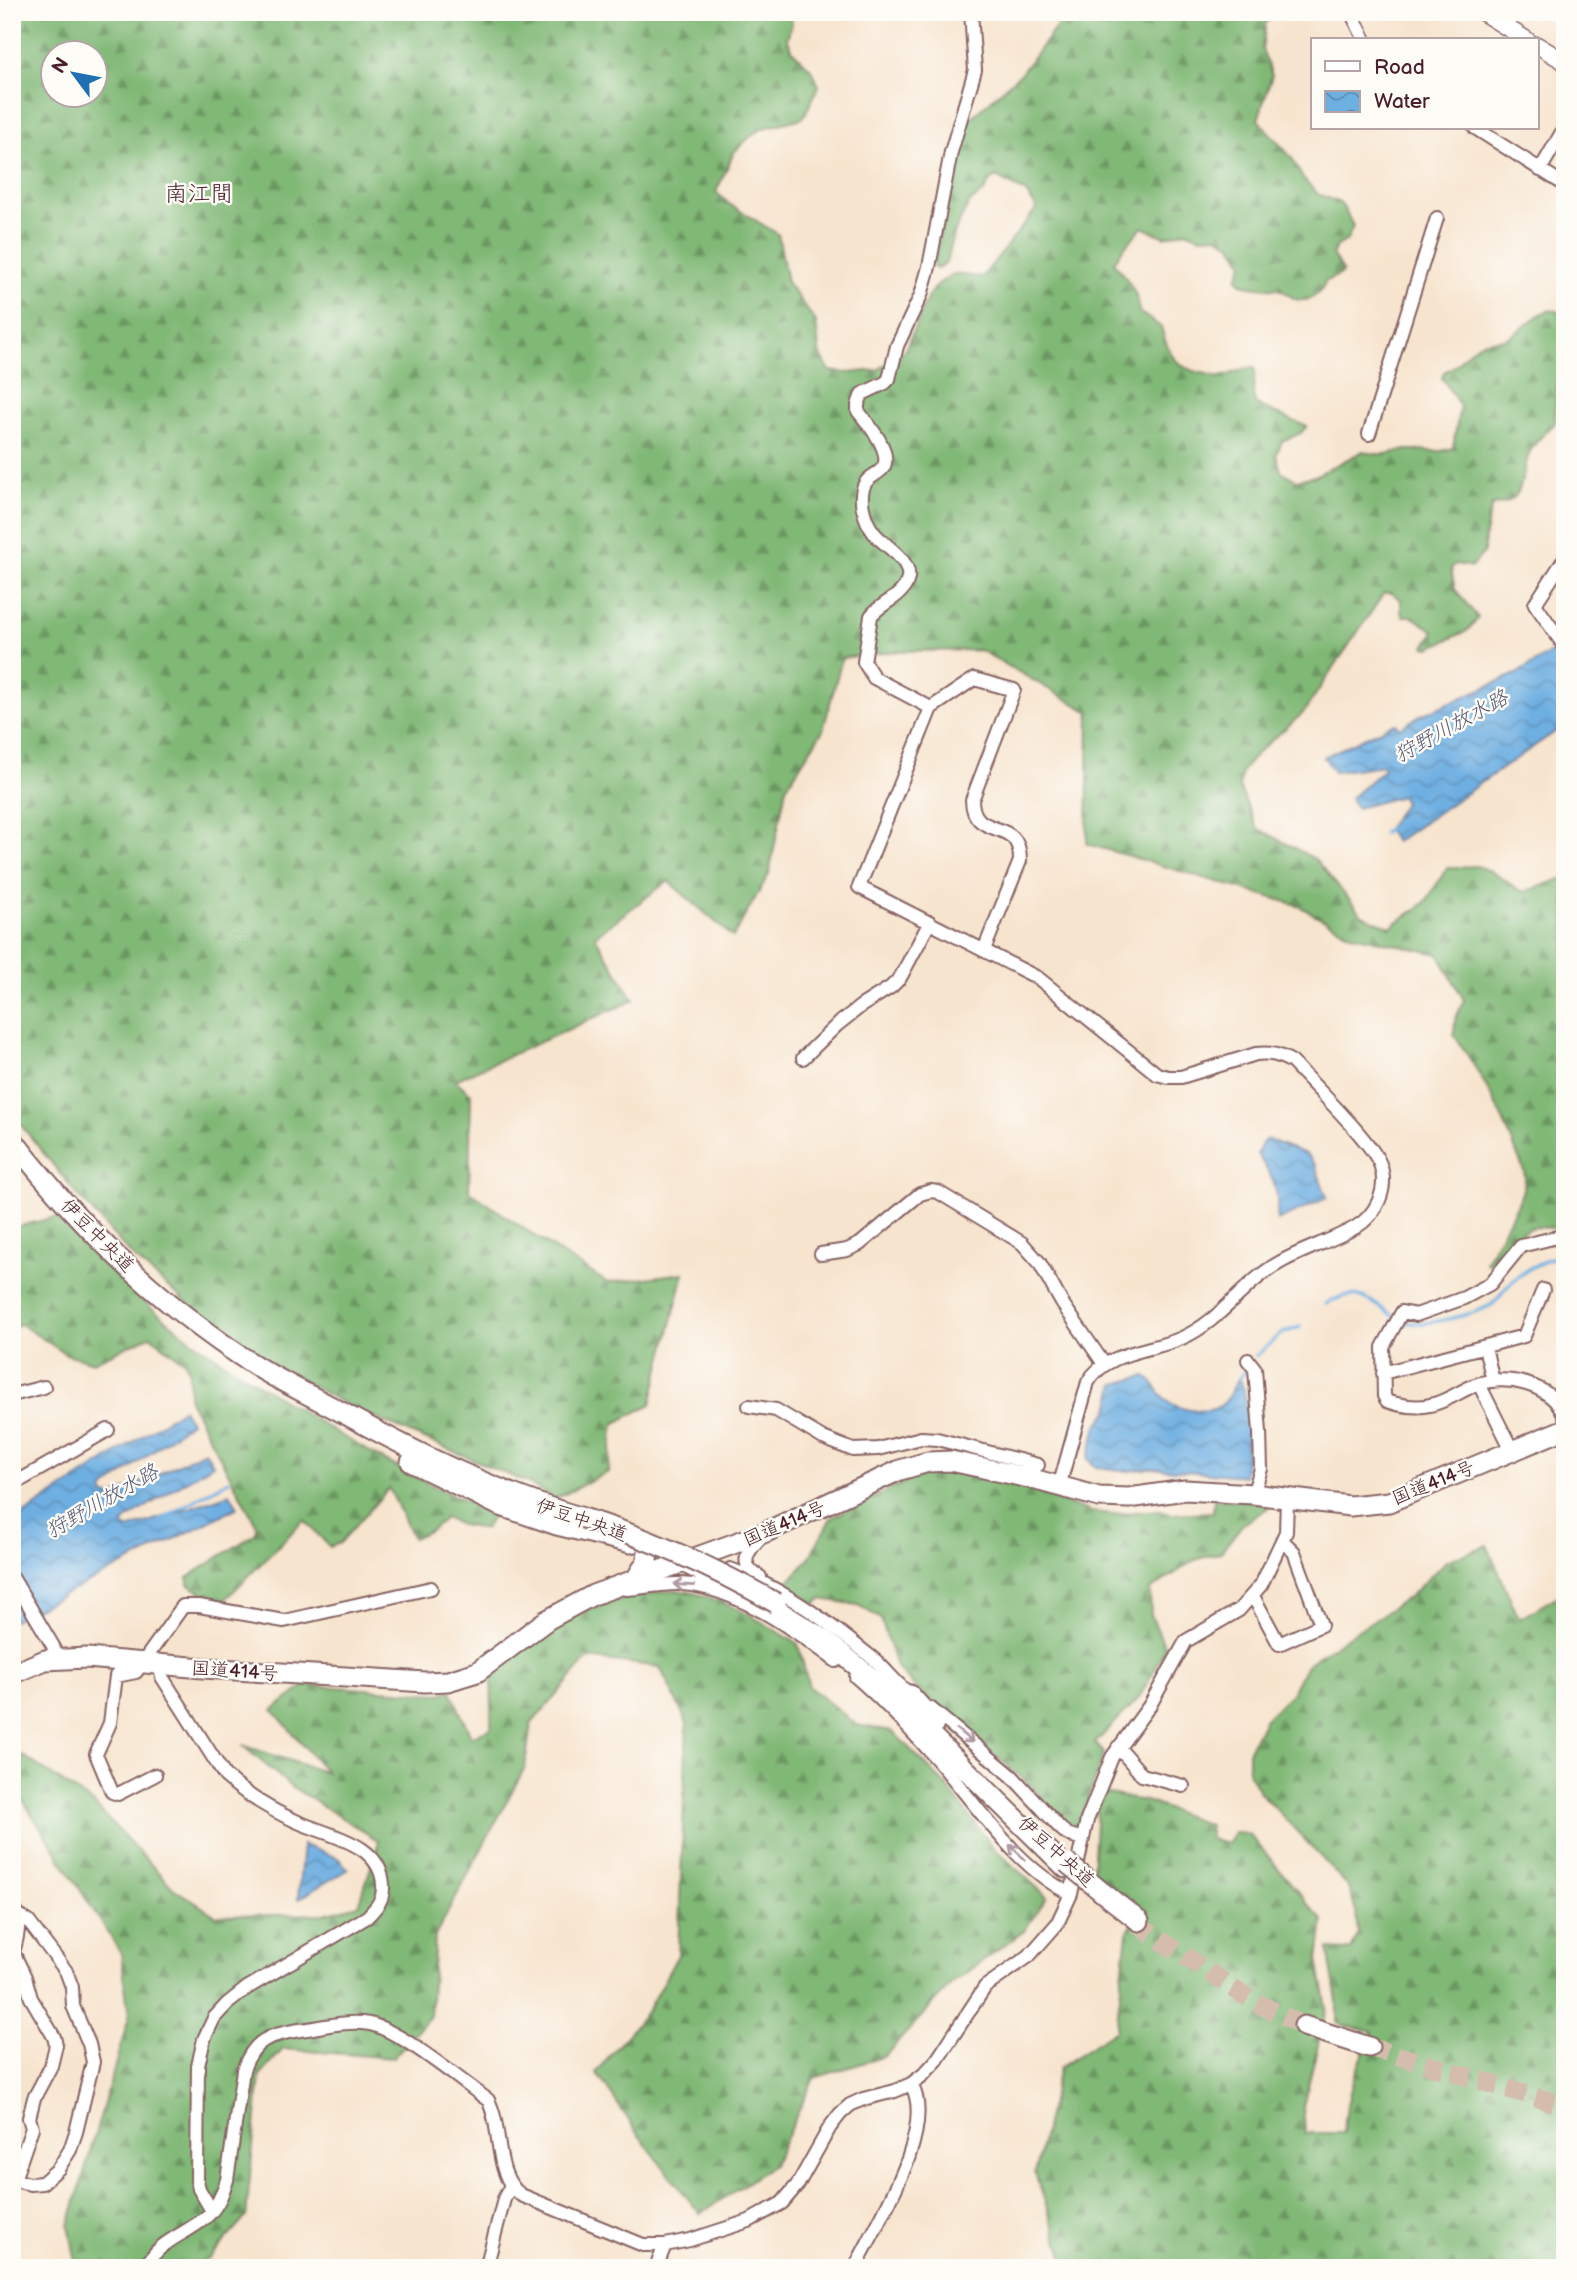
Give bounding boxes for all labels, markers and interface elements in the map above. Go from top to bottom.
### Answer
north arrow [38,38,108,108]
legend [1311,38,1538,130]
text: N [47,54,74,78]
text: Road [1374,55,1425,80]
text: Water [1374,89,1430,114]
district label: 南江間 [165,180,234,208]
water label: 狩野川放水路 [1390,684,1513,768]
street label: 伊豆中央道 [55,1194,139,1278]
street label: 国道414号 [1389,1456,1478,1510]
water label: 狩野川放水路 [41,1459,164,1544]
street label: 伊豆中央道 [533,1494,630,1547]
street label: 国道414号 [740,1497,829,1552]
one-way arrow [673,1578,696,1591]
street label: 国道414号 [190,1657,279,1686]
one-way arrow [955,1728,973,1744]
street label: 伊豆中央道 [1013,1812,1099,1892]
one-way arrow [1009,1844,1026,1861]

